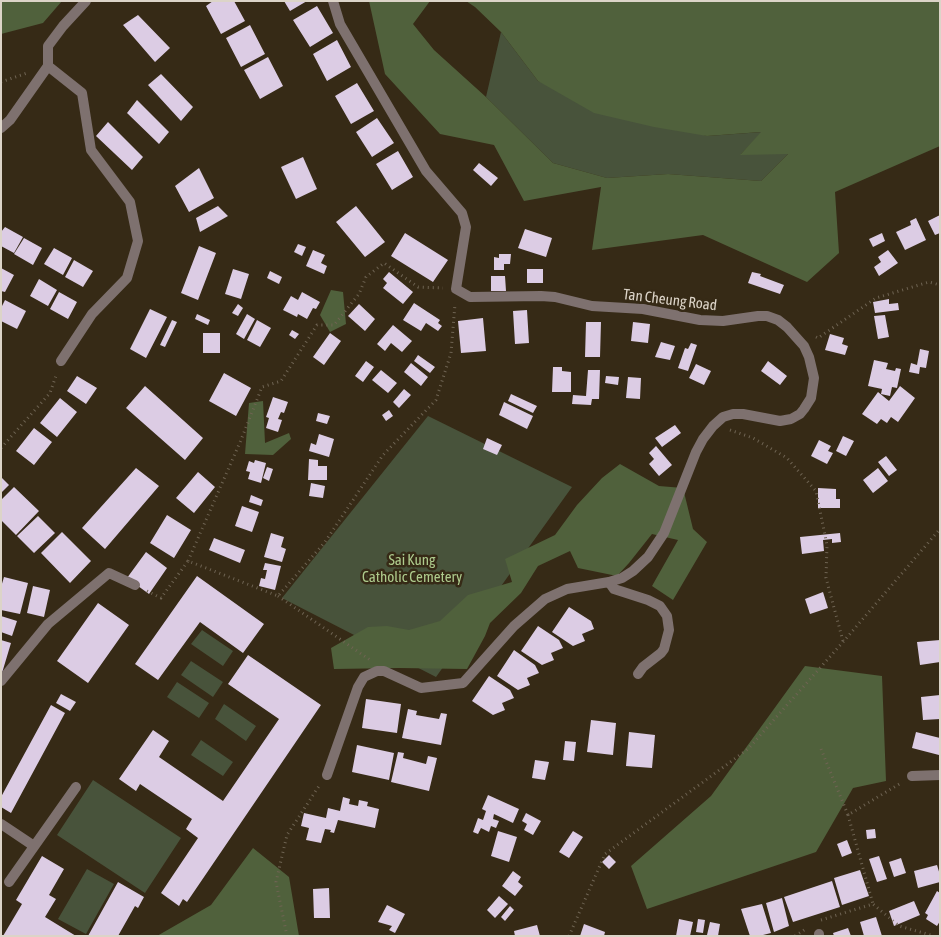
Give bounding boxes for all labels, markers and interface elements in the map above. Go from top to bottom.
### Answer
street label: Tan Cheung Road [622,285,718,315]
park label: Sai Kung Catholic Cemetery [362,551,462,586]

